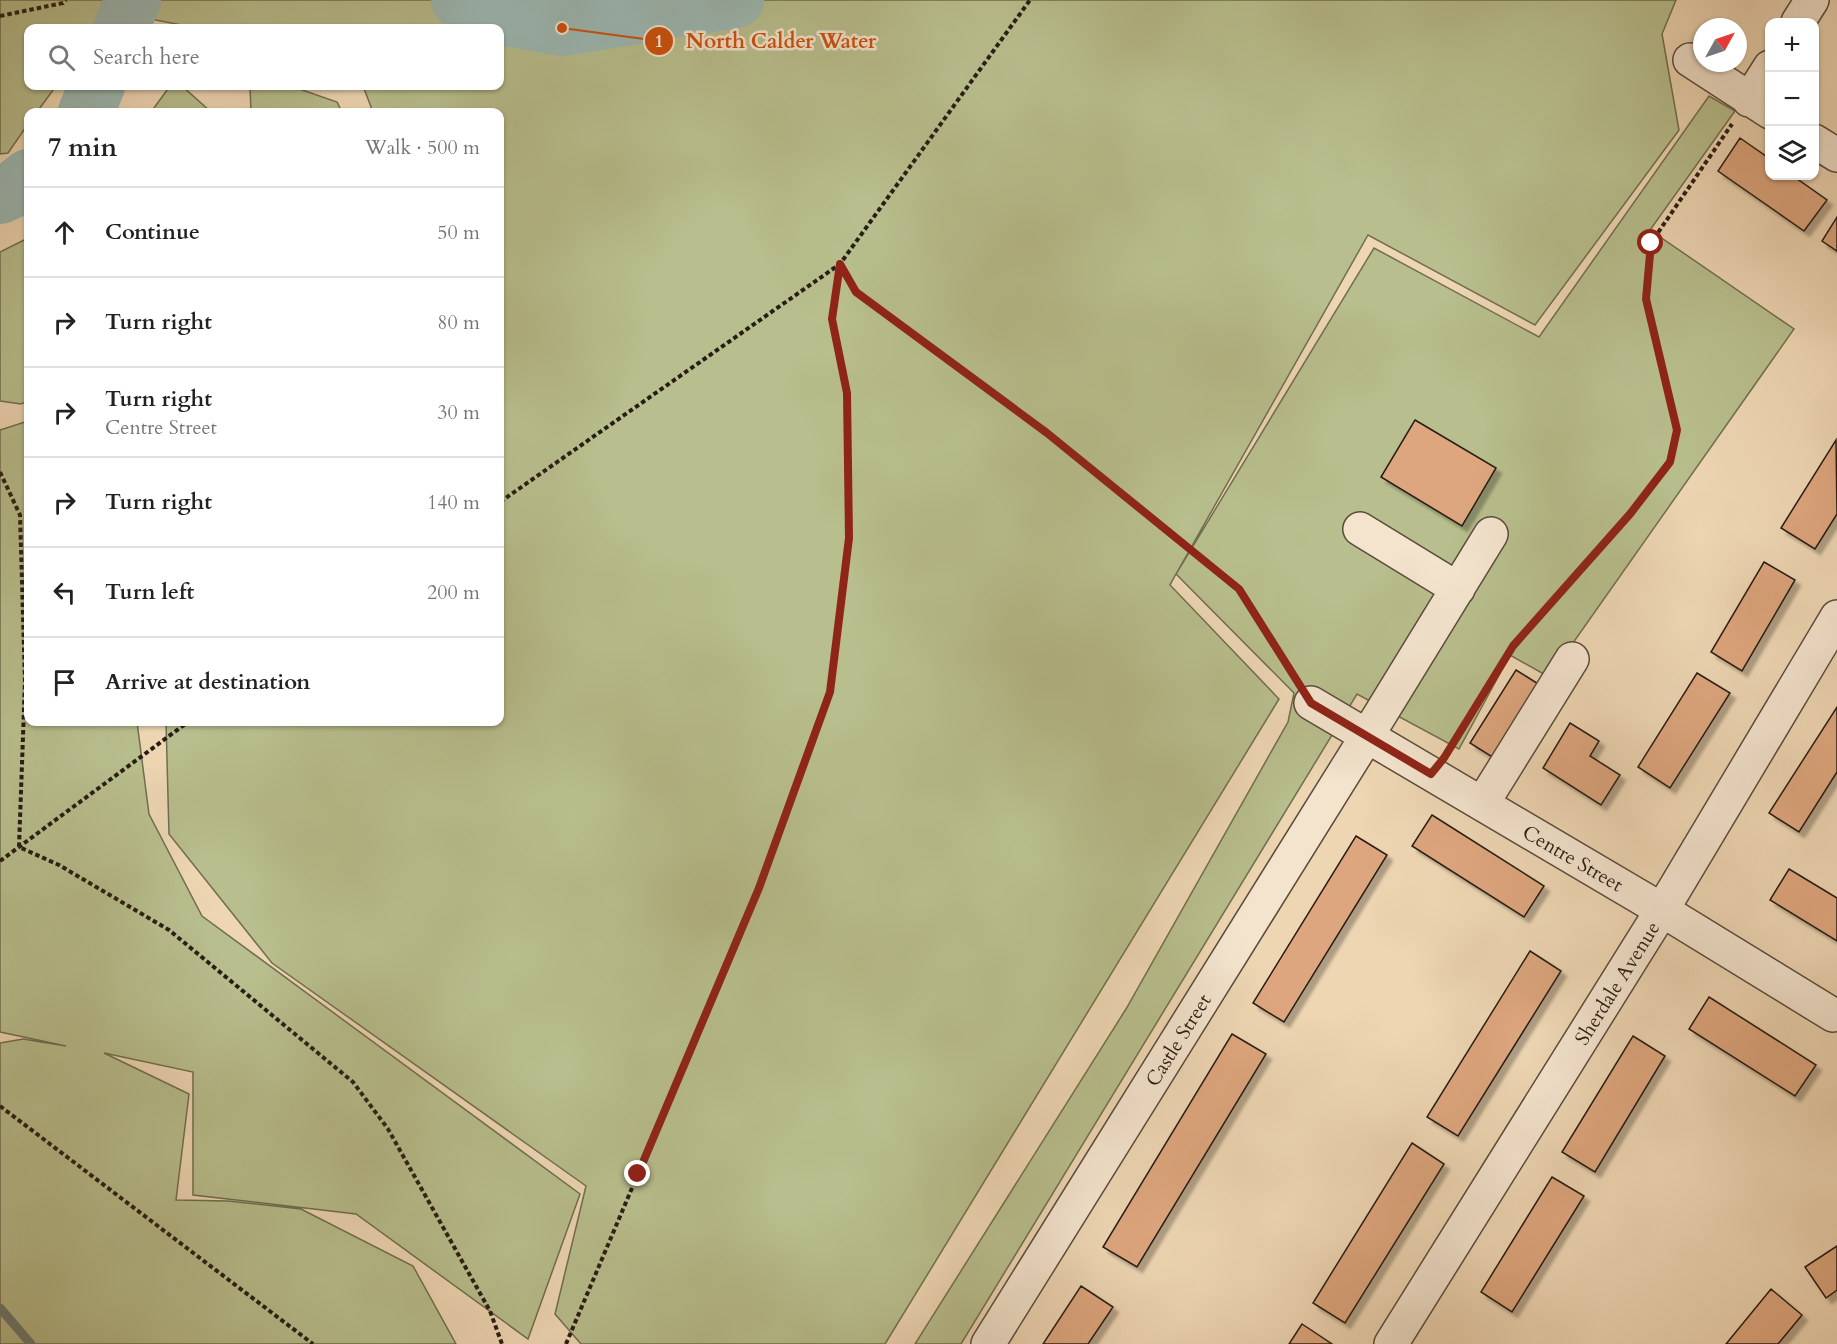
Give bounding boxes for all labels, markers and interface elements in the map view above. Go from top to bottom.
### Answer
north arrow [1693,18,1747,72]
map controls [1765,18,1819,180]
button: + [1765,18,1819,72]
callout: North Calder Water [644,21,889,60]
search box [24,24,504,90]
text: North Calder Water [686,27,877,56]
text: 1 [654,29,664,54]
icon: search [45,41,78,74]
text: Search here [93,42,200,72]
button: − [1765,72,1819,126]
button: layers [1765,126,1819,180]
text: 7 min [48,130,117,165]
text: Walk · 500 m [365,134,480,161]
icon: ahead [48,216,81,249]
text: Continue [105,217,200,247]
text: 50 m [437,219,480,246]
route start [1637,229,1663,255]
icon: right [48,306,81,339]
text: Turn right [105,307,212,337]
text: 80 m [437,309,480,336]
text: Turn right [105,384,212,414]
icon: right [48,396,81,429]
text: 30 m [437,399,480,426]
text: Centre Street [105,414,217,441]
icon: right [48,486,81,519]
text: Turn right [105,487,212,517]
text: 140 m [427,489,480,516]
icon: left [48,576,81,609]
text: Turn left [105,577,194,607]
text: 200 m [427,579,480,606]
icon: arrive [48,666,81,699]
text: Arrive at destination [105,667,310,697]
street label: Centre Street [1518,819,1629,898]
street label: Sherdale Avenue [1569,916,1666,1050]
street label: Castle Street [1139,988,1218,1092]
route end [624,1160,650,1186]

